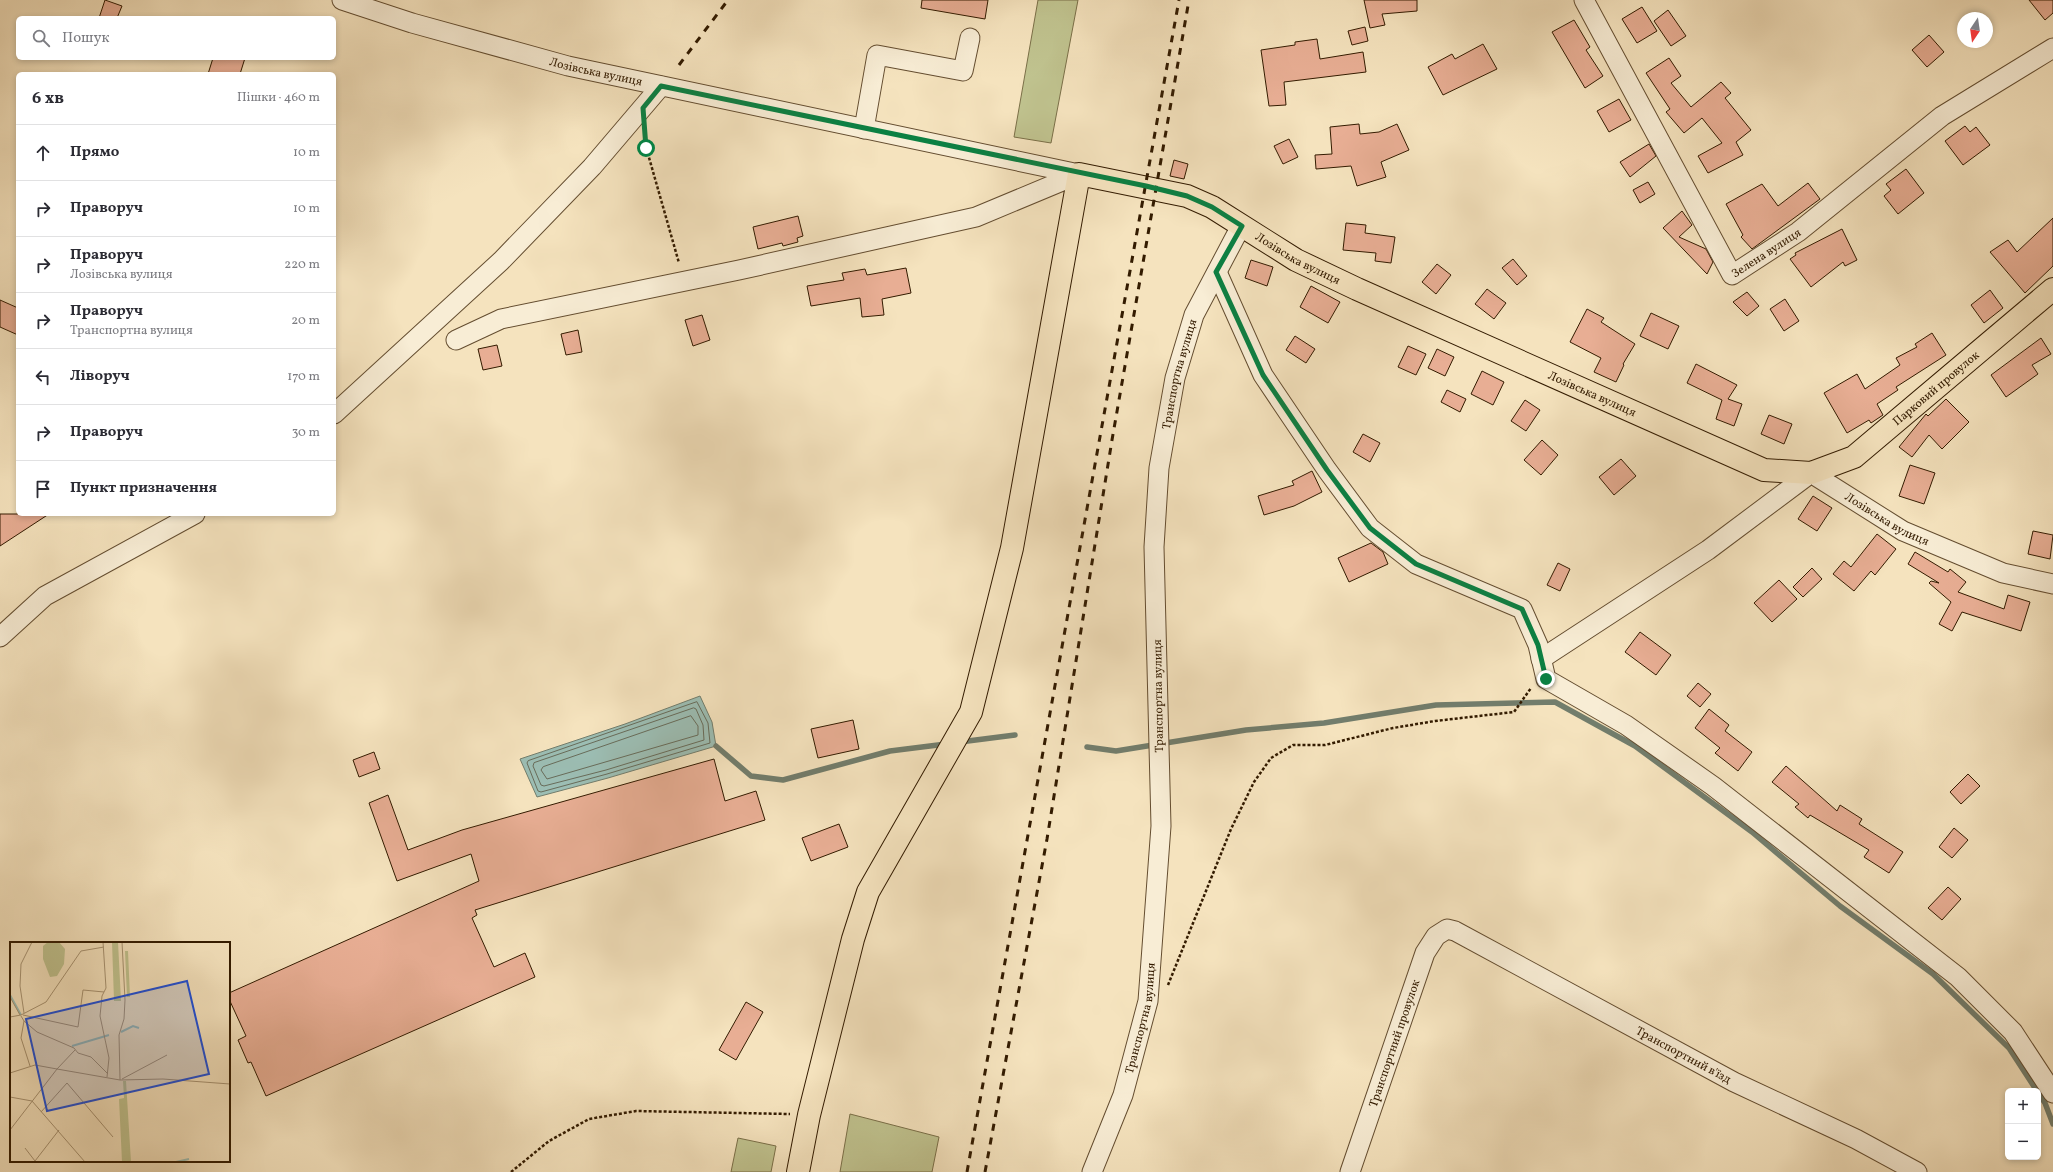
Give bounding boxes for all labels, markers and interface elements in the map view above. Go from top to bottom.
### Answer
north arrow [1957,12,1993,48]
search box [16,16,336,60]
icon: search [30,27,52,49]
text: Пошук [62,28,110,49]
street label: Лозівська вулиця [547,54,644,90]
text: 6 хв [32,87,64,110]
text: Пішки · 460 m [237,89,320,107]
route start [637,139,655,157]
icon: ahead [32,142,54,164]
text: Прямо [70,142,119,163]
text: 10 m [293,144,320,162]
icon: right [32,198,54,220]
text: Праворуч [70,198,143,219]
text: 10 m [293,200,320,218]
street label: Зелена вулиця [1729,225,1804,282]
street label: Лозівська вулиця [1252,229,1343,289]
text: Праворуч [70,245,143,266]
icon: right [32,254,54,276]
text: 220 m [284,256,320,274]
text: Лозівська вулиця [70,266,173,284]
text: Праворуч [70,301,143,322]
icon: right [32,310,54,332]
text: 20 m [291,312,320,330]
street label: Транспортна вулиця [1159,317,1201,431]
text: Транспортна вулиця [70,322,193,340]
street label: Парковий провулок [1890,347,1983,430]
icon: left [32,366,54,388]
text: Ліворуч [70,366,130,387]
text: 170 m [287,368,320,386]
street label: Лозівська вулиця [1545,368,1638,421]
icon: right [32,422,54,444]
text: Праворуч [70,422,143,443]
text: 30 m [292,424,320,442]
icon: arrive [32,478,54,500]
text: Пункт призначення [70,478,217,499]
street label: Лозівська вулиця [1841,489,1931,550]
street label: Транспортна вулиця [1150,639,1168,753]
route end [1537,670,1555,688]
inset map [10,942,230,1162]
street label: Транспортна вулиця [1122,962,1160,1076]
street label: Транспортний провулок [1366,977,1424,1110]
street label: Транспортний в'їзд [1633,1023,1734,1088]
map controls [2005,1088,2041,1160]
button: + [2005,1088,2041,1124]
button: − [2005,1124,2041,1160]

